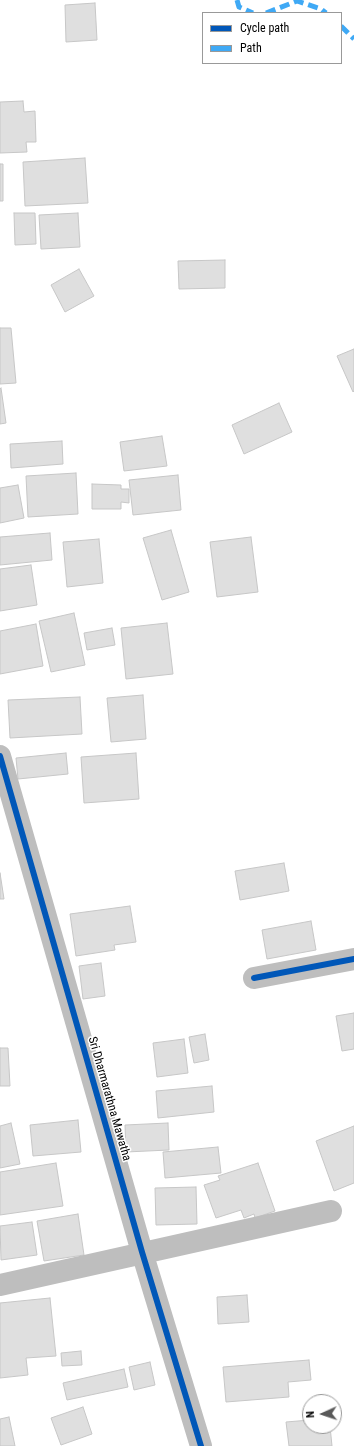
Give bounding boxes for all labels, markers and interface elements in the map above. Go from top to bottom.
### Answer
legend [202,12,342,64]
text: Cycle path [240,21,289,35]
text: Path [240,41,262,55]
street label: Sri Dharmarathna Mawatha [84,1035,134,1163]
north arrow [302,1394,342,1434]
text: N [304,1411,317,1418]

